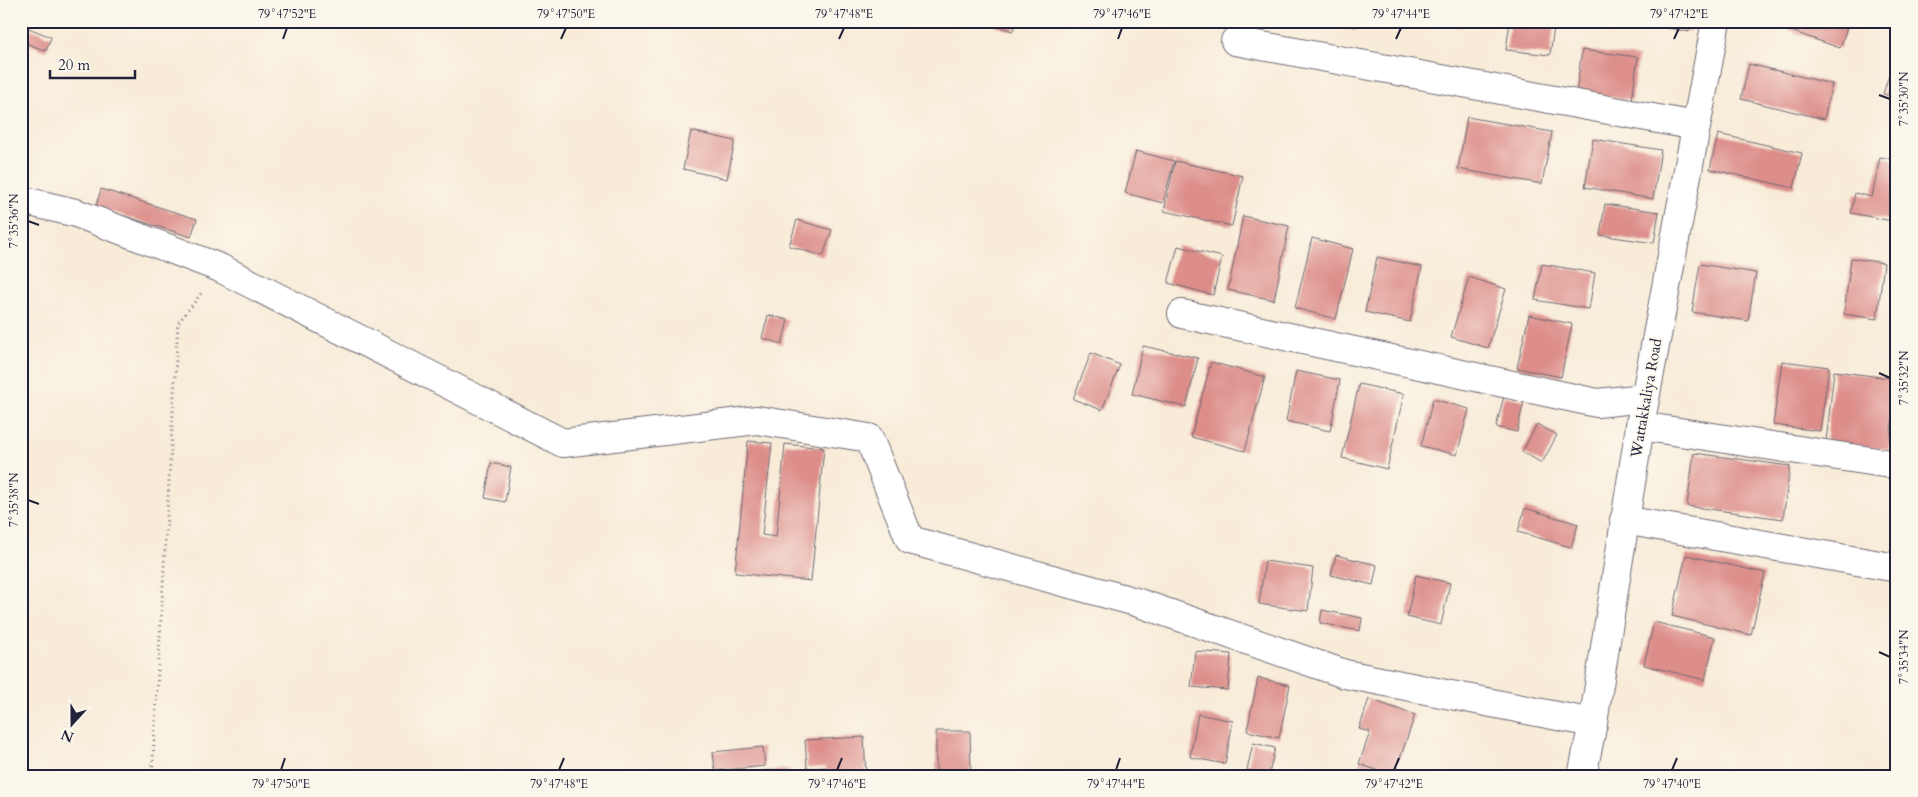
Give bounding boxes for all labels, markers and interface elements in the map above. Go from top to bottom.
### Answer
text: 79°47'52"E [258,6,316,22]
text: 79°47'50"E [537,6,595,22]
text: 79°47'48"E [815,6,873,22]
text: 79°47'46"E [1093,6,1151,22]
text: 79°47'44"E [1372,6,1430,22]
text: 79°47'42"E [1650,6,1708,22]
scale bar [50,48,135,80]
text: 20 m [58,55,90,75]
text: 7°35'30"N [1896,71,1912,126]
text: 7°35'36"N [6,193,22,248]
street label: Wattakkaliya Road [1625,337,1666,460]
text: 7°35'32"N [1896,350,1912,405]
text: 7°35'38"N [6,472,22,527]
text: 7°35'34"N [1896,629,1912,684]
north arrow [48,700,98,750]
text: N [58,725,77,747]
text: 79°47'50"E [252,776,310,792]
text: 79°47'48"E [530,776,588,792]
text: 79°47'46"E [808,776,866,792]
text: 79°47'44"E [1087,776,1145,792]
text: 79°47'42"E [1365,776,1423,792]
text: 79°47'40"E [1643,776,1701,792]

